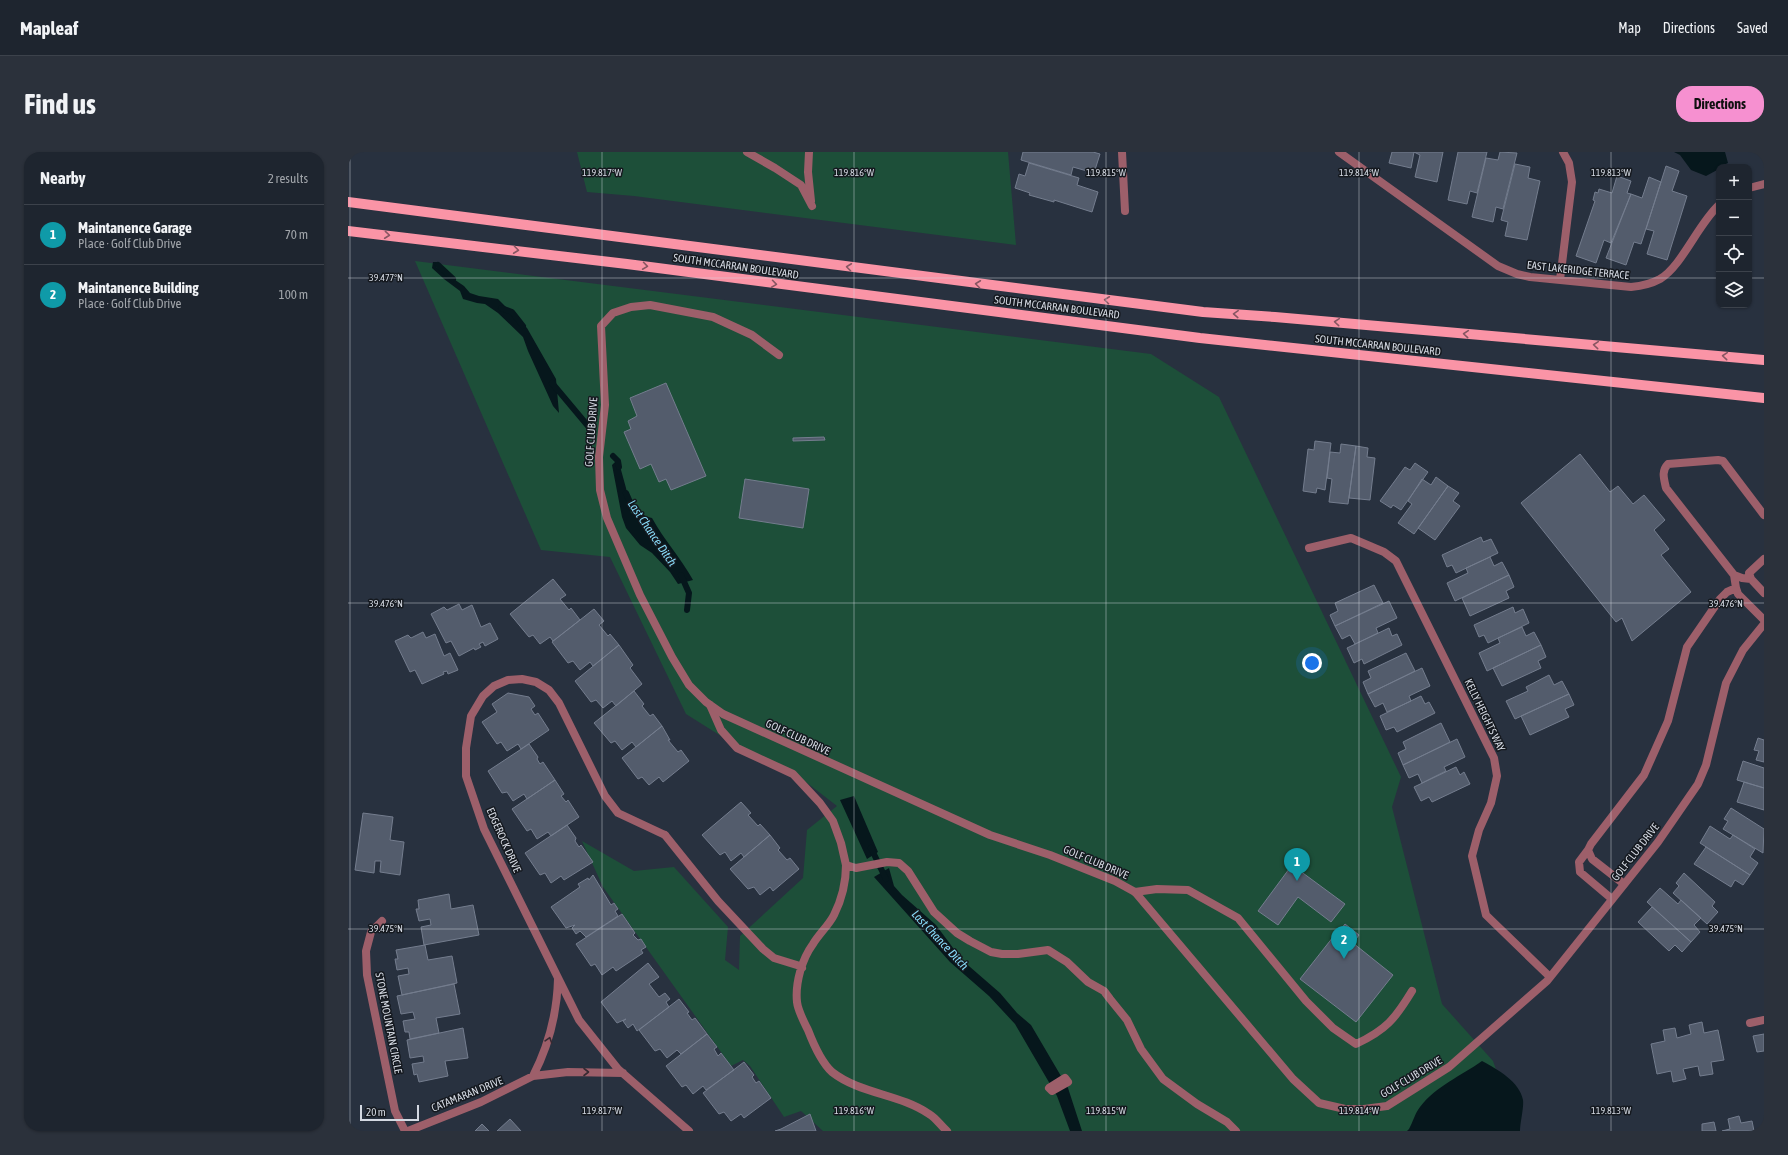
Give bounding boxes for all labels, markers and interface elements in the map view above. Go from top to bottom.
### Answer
text: Mapleaf [20,17,78,39]
text: Map [1618,20,1641,36]
text: Directions [1663,20,1715,36]
text: Saved [1737,20,1768,36]
button: Directions [1676,86,1764,122]
text: Find us [24,88,96,120]
map controls [1716,164,1752,308]
button: + [1716,164,1752,200]
text: 119.817°W [582,167,623,178]
text: 119.816°W [834,167,875,178]
text: 119.815°W [1086,167,1127,178]
text: 119.814°W [1339,167,1380,178]
text: 119.813°W [1591,167,1632,178]
text: Nearby [40,168,86,188]
text: 2 results [268,171,308,186]
button: − [1716,200,1752,236]
text: Maintanence Garage [78,219,192,236]
text: 1 [50,227,56,242]
text: 70 m [285,227,308,242]
one-way arrow [384,230,390,239]
text: Place · Golf Club Drive [78,236,181,251]
button: locate [1716,236,1752,272]
one-way arrow [513,246,519,255]
street label: SOUTH MCCARRAN BOULEVARD [673,251,799,281]
street label: EAST LAKERIDGE TERRACE [1526,259,1630,281]
one-way arrow [642,261,648,270]
one-way arrow [846,263,852,272]
text: 39.477°N [369,272,403,283]
button: layers [1716,272,1752,308]
text: Maintanence Building [78,279,199,296]
one-way arrow [771,279,777,288]
one-way arrow [975,280,981,289]
text: 2 [50,287,56,302]
text: 100 m [279,287,308,302]
street label: SOUTH MCCARRAN BOULEVARD [994,293,1120,321]
text: Place · Golf Club Drive [78,296,181,311]
one-way arrow [1104,296,1110,305]
one-way arrow [1233,310,1239,319]
one-way arrow [1334,318,1340,327]
one-way arrow [1463,329,1469,338]
street label: SOUTH MCCARRAN BOULEVARD [1315,332,1441,358]
one-way arrow [1593,341,1599,350]
one-way arrow [1722,352,1728,361]
street label: GOLF CLUB DRIVE [583,397,599,467]
water label: Last Chance Ditch [625,497,679,569]
text: 39.476°N [369,598,403,609]
text: 39.476°N [1709,598,1743,609]
your location [1302,653,1322,673]
street label: KELLY HEIGHTS WAY [1462,677,1508,753]
street label: GOLF CLUB DRIVE [764,717,832,757]
street label: EDGEROCK DRIVE [484,806,524,874]
street label: GOLF CLUB DRIVE [1609,821,1661,883]
street label: GOLF CLUB DRIVE [1062,843,1131,881]
pin: 1 [1284,848,1310,881]
water label: Last Chance Ditch [909,907,971,973]
text: 39.475°N [369,923,403,934]
text: 39.475°N [1709,923,1743,934]
pin: 2 [1331,926,1357,959]
street label: STONE MOUNTAIN CIRCLE [373,971,405,1075]
one-way arrow [544,1037,553,1044]
street label: GOLF CLUB DRIVE [1378,1054,1444,1100]
one-way arrow [583,1068,589,1076]
street label: CATAMARAN DRIVE [430,1074,505,1114]
scale bar [360,1103,419,1122]
text: 119.817°W [582,1105,623,1116]
text: 119.816°W [834,1105,875,1116]
text: 119.815°W [1086,1105,1127,1116]
text: 119.814°W [1339,1105,1380,1116]
text: 119.813°W [1591,1105,1632,1116]
text: 20 m [366,1106,386,1118]

